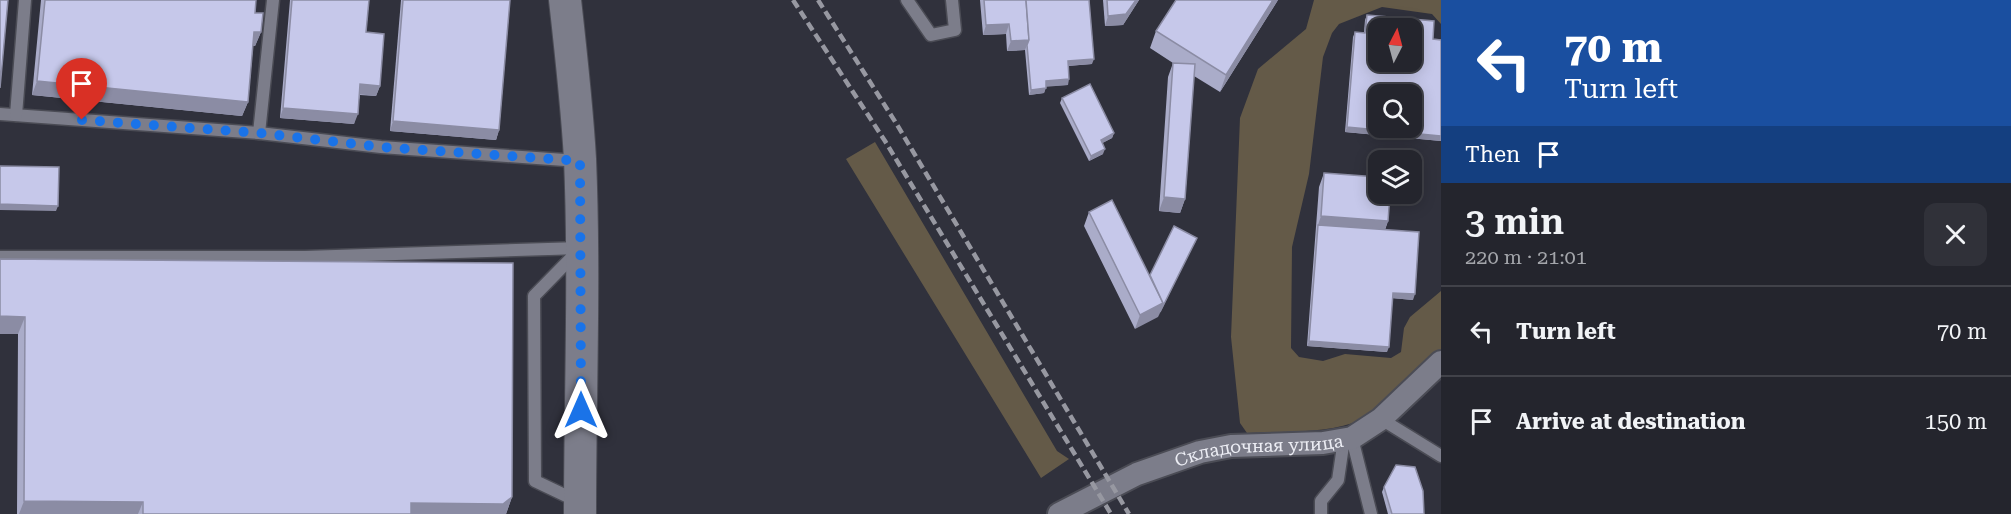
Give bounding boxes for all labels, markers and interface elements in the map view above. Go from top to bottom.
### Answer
north arrow [1368,18,1422,72]
map controls [1368,18,1422,204]
text: 70 m [1564,23,1662,72]
icon: left [1465,24,1543,102]
pin [56,58,107,120]
icon: arrive [65,67,98,100]
text: Turn left [1564,73,1678,105]
button: search [1368,84,1422,138]
icon: arrive [1532,138,1565,171]
text: Then [1465,142,1520,167]
button: layers [1368,150,1422,204]
text: 3 min [1465,201,1564,243]
button: close [1924,203,1987,266]
text: 220 m · 21:01 [1465,245,1587,269]
icon: left [1465,315,1498,348]
text: Turn left [1516,319,1616,344]
text: 70 m [1937,319,1987,344]
position arrow [549,378,613,442]
icon: arrive [1465,405,1498,438]
text: Arrive at destination [1516,409,1745,434]
text: 150 m [1924,409,1987,434]
street label: Складочная улица [1171,429,1345,471]

